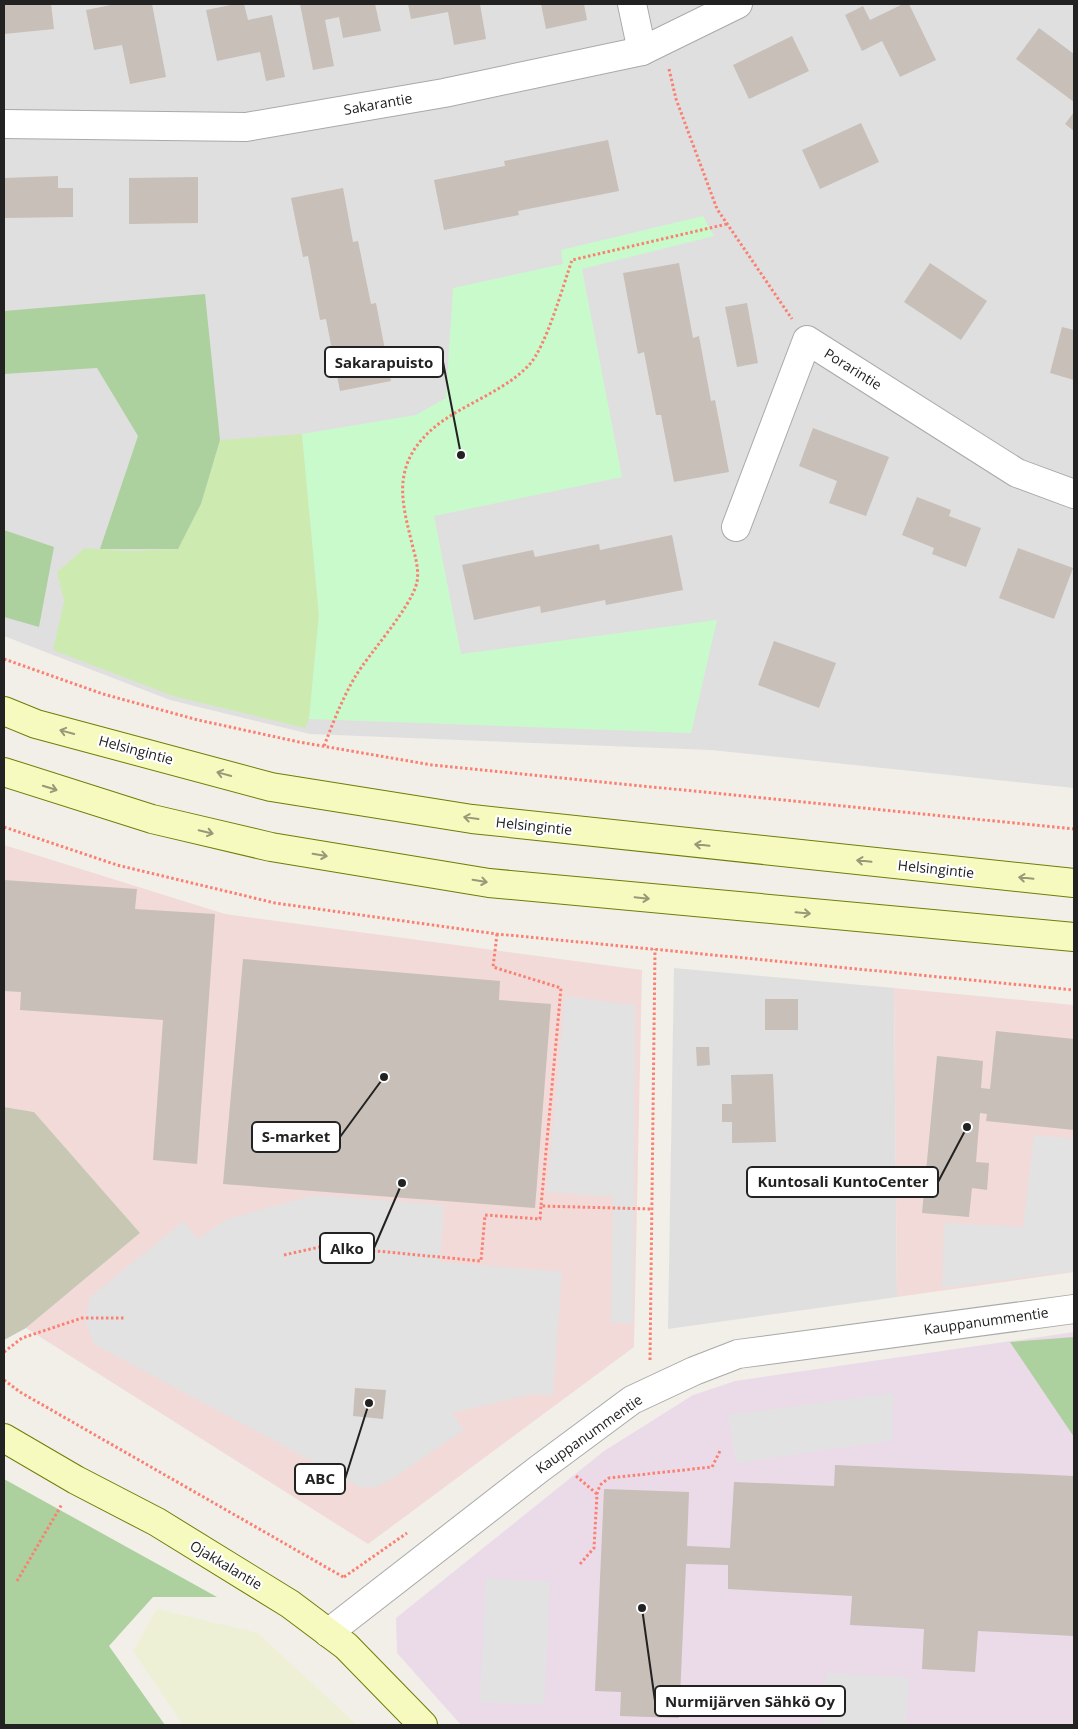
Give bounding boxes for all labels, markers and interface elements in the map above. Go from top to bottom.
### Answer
street label: Sakarantie [342,88,414,119]
street label: Porarintie [821,343,886,394]
callout: Sakarapuisto [325,347,443,377]
text: Sakarapuisto [335,352,433,372]
one-way arrow [60,727,76,736]
street label: Helsingintie [97,730,176,769]
one-way arrow [217,769,233,778]
one-way arrow [42,783,58,793]
street label: Helsingintie [495,812,573,839]
one-way arrow [464,813,480,823]
one-way arrow [198,828,214,837]
one-way arrow [695,840,711,850]
one-way arrow [311,851,327,861]
street label: Helsingintie [897,855,975,882]
one-way arrow [856,856,872,866]
one-way arrow [1018,873,1034,883]
one-way arrow [472,877,488,887]
one-way arrow [633,893,649,903]
one-way arrow [795,908,811,918]
callout: S-market [252,1122,340,1152]
text: S-market [262,1126,331,1146]
callout: Kuntosali KuntoCenter [747,1167,938,1197]
text: Kuntosali KuntoCenter [758,1171,929,1191]
callout: Alko [320,1233,374,1263]
text: Alko [330,1238,364,1258]
street label: Kauppanummentie [922,1302,1050,1339]
street label: Kauppanummentie [532,1390,646,1477]
callout: ABC [295,1464,345,1494]
text: ABC [305,1468,335,1488]
street label: Ojakkalantie [187,1536,266,1594]
callout: Nurmijärven Sähkö Oy [655,1686,845,1716]
text: Nurmijärven Sähkö Oy [665,1691,835,1711]

